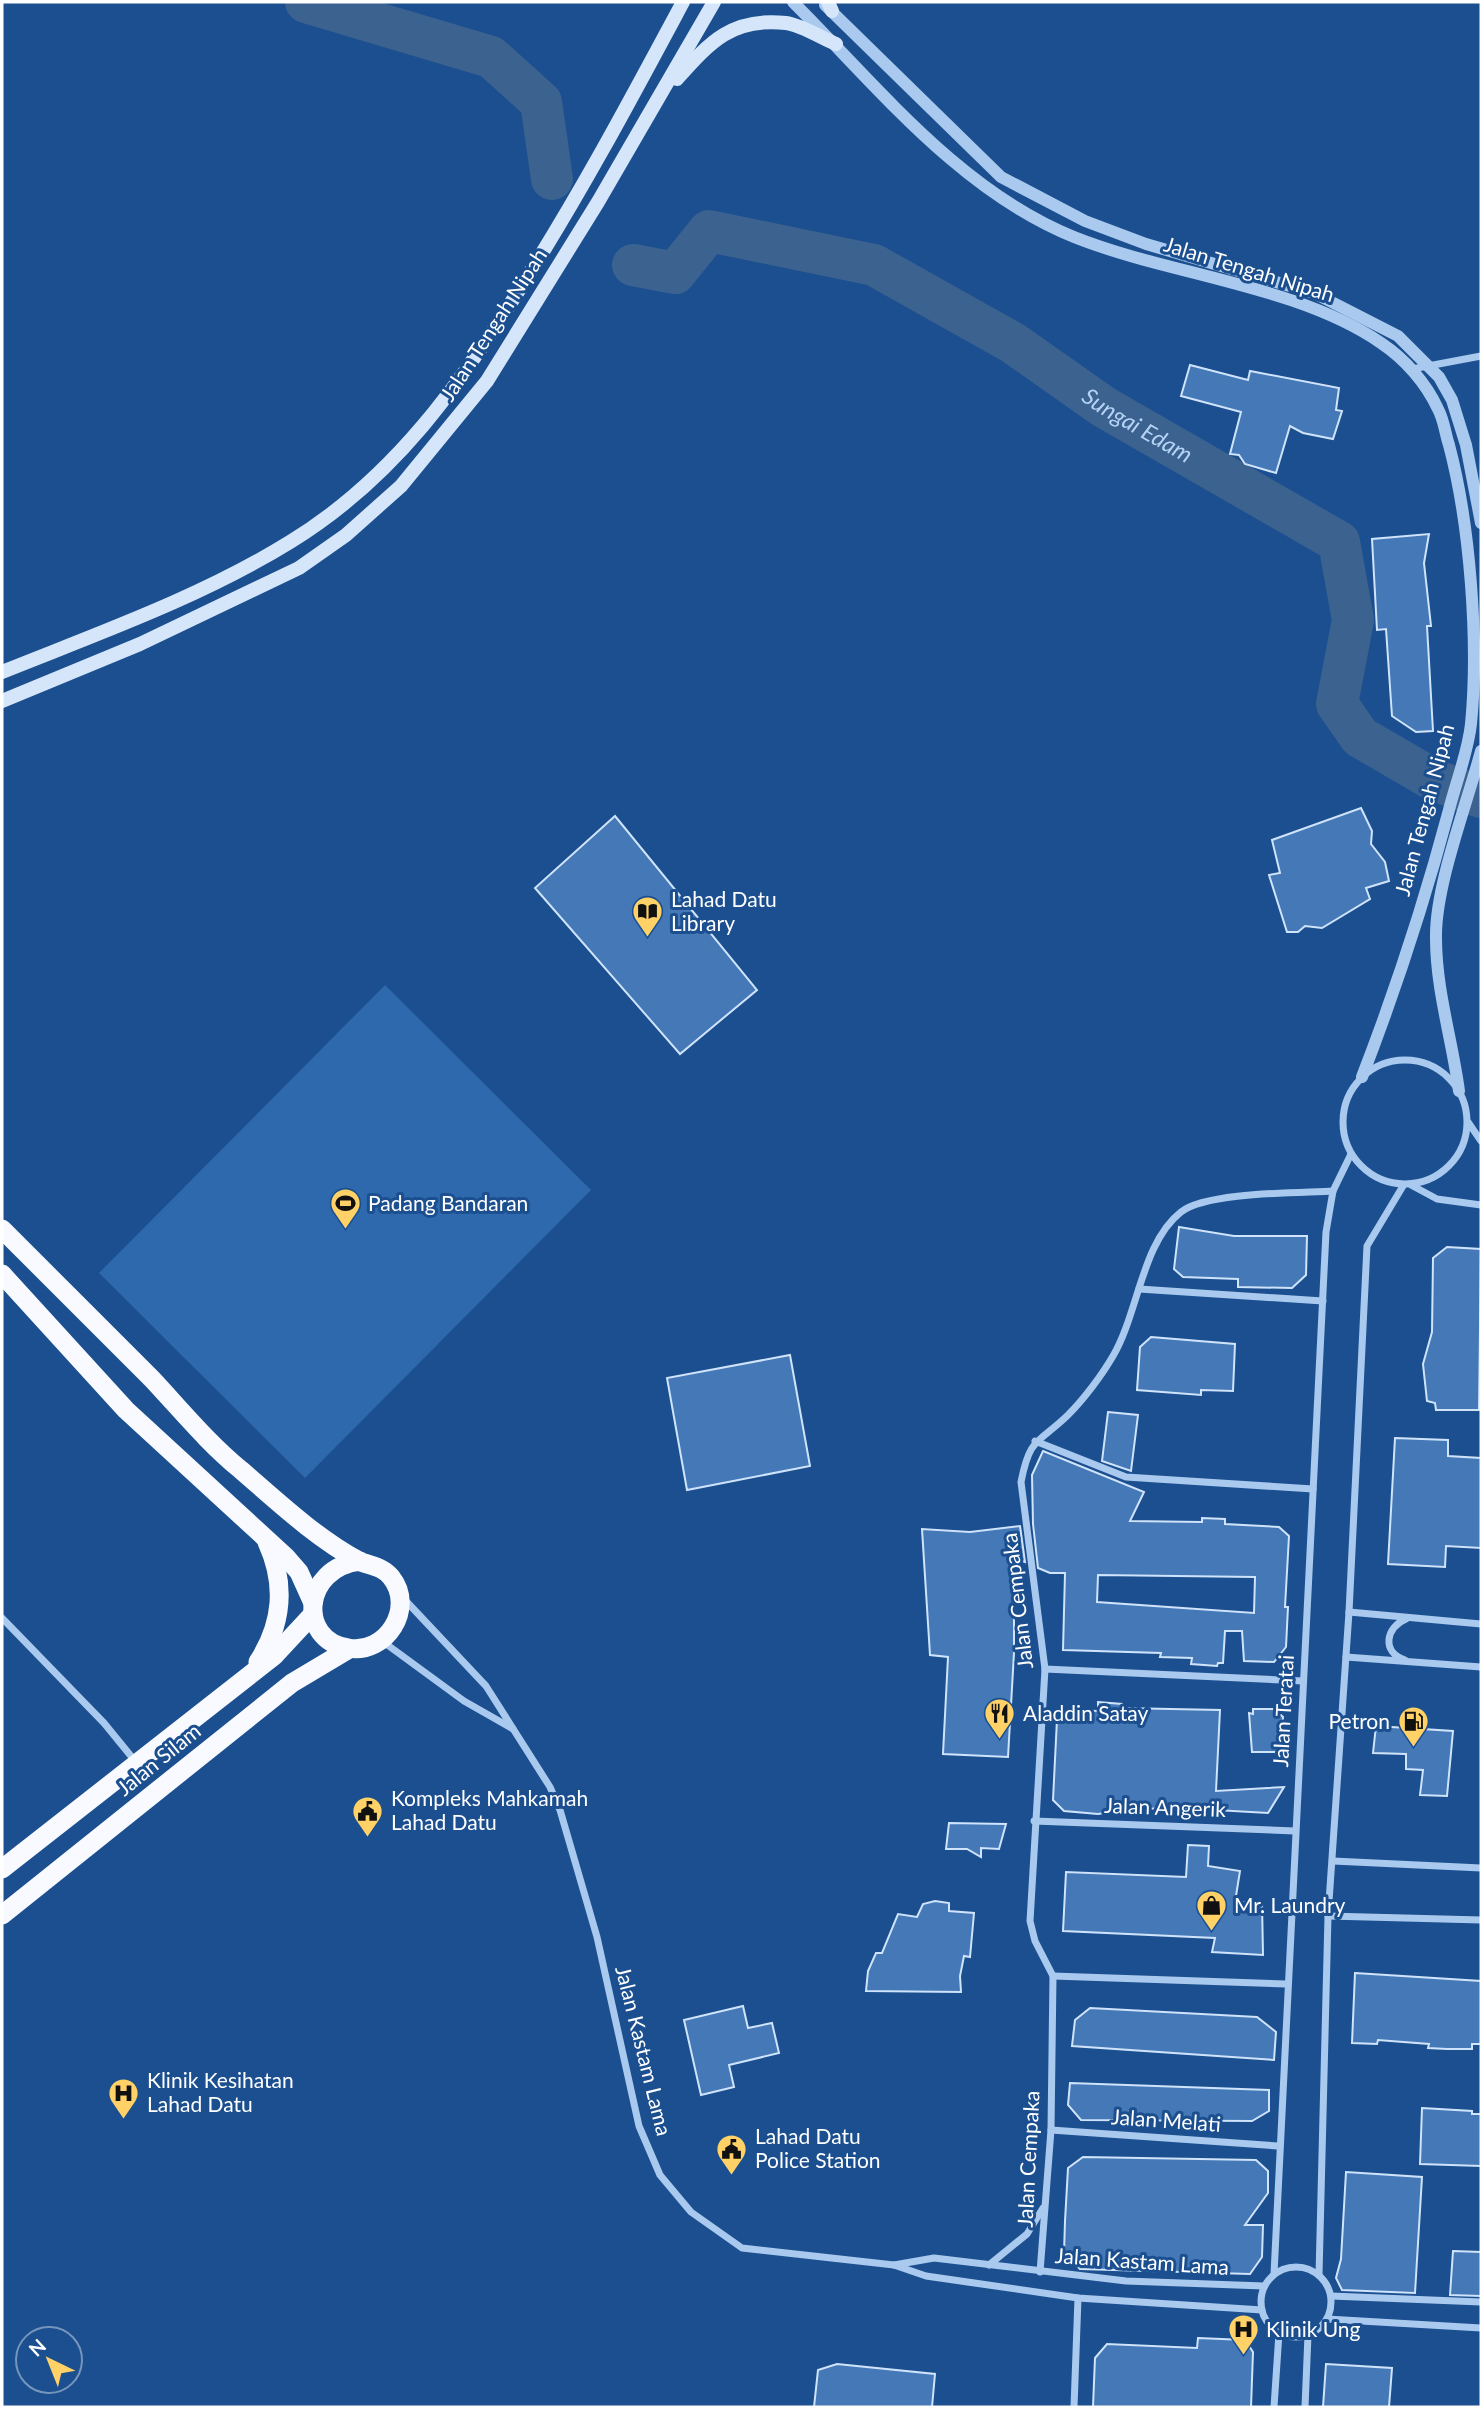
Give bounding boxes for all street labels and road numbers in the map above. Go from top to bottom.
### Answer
street label: Jalan Tengah Nipah [1161,231,1338,306]
street label: Jalan Tengah Nipah [434,243,551,405]
street label: Jalan Tengah Nipah [1389,721,1458,898]
street label: Jalan Cempaka [996,1532,1037,1671]
street label: Jalan Teratai [1267,1654,1298,1768]
street label: Jalan Silam [111,1718,205,1800]
street label: Jalan Angerik [1104,1792,1227,1821]
street label: Jalan Kastam Lama [611,1963,678,2138]
street label: Jalan Cempaka [1011,2090,1044,2228]
street label: Jalan Melati [1110,2103,1222,2136]
street label: Jalan Kastam Lama [1054,2242,1230,2279]

